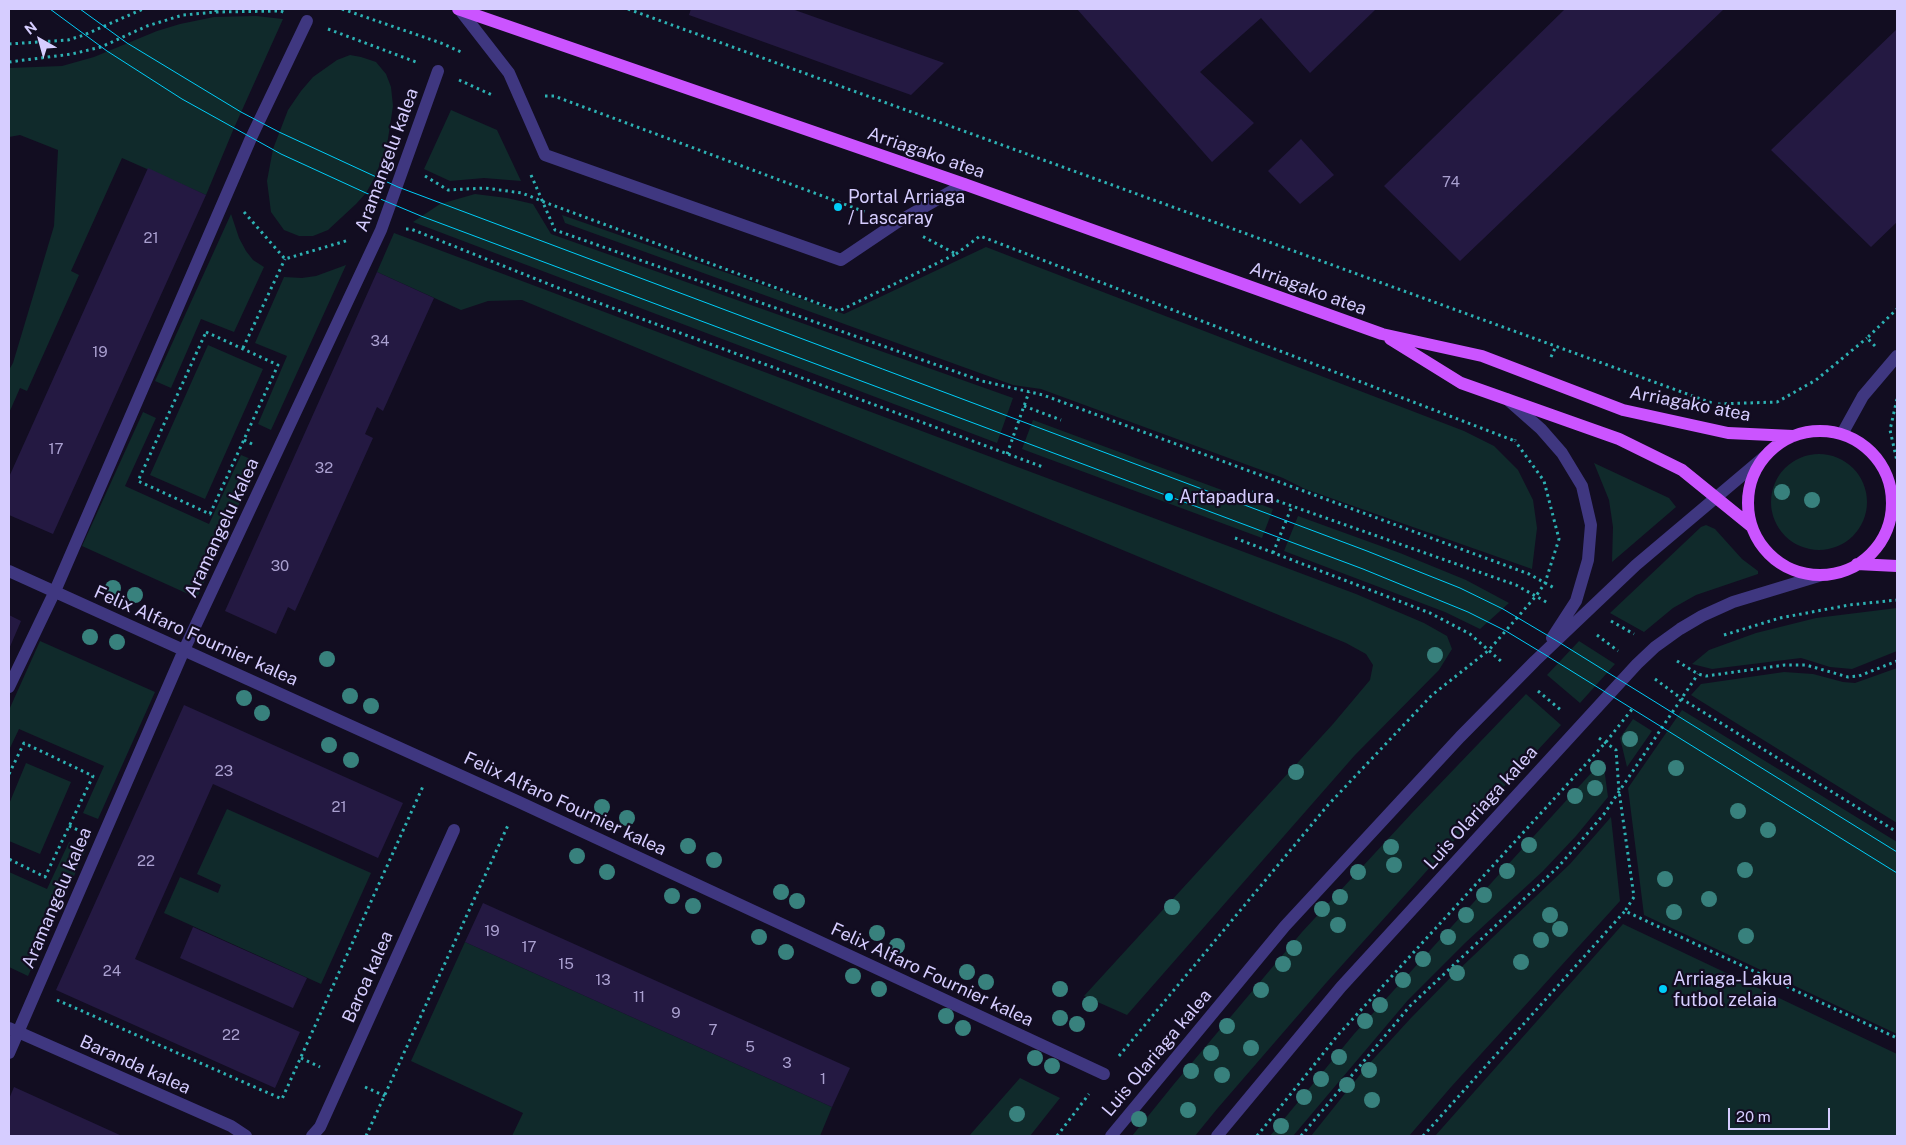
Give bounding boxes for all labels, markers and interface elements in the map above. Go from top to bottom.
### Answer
north arrow [15,15,65,65]
text: N [22,19,40,38]
street label: Aramangelu kalea [351,85,423,235]
street label: Arriagako atea [864,123,988,183]
house number: 74 [1442,173,1460,191]
place label: Portal Arriaga / Lascaray [848,186,965,228]
marker: Portal Arriaga / Lascaray [832,201,844,213]
house number: 21 [143,229,159,247]
street label: Arriagako atea [1247,258,1369,320]
house number: 34 [371,332,389,350]
house number: 19 [92,343,108,361]
street label: Arriagako atea [1628,382,1752,426]
house number: 17 [48,440,64,458]
street label: Aramangelu kalea [180,455,264,601]
house number: 32 [315,459,333,477]
place label: Artapadura [1179,486,1274,508]
marker: Artapadura [1163,491,1175,503]
house number: 30 [271,557,289,575]
street label: Felix Alfaro Fournier kalea [91,581,301,691]
street label: Luis Olariaga kalea [1420,742,1542,874]
street label: Felix Alfaro Fournier kalea [460,748,670,860]
house number: 23 [215,762,233,780]
house number: 21 [331,798,347,816]
street label: Aramangelu kalea [18,824,96,972]
house number: 22 [137,852,155,870]
street label: Felix Alfaro Fournier kalea [827,919,1037,1031]
house number: 19 [484,922,500,940]
street label: Baroa kalea [338,928,398,1026]
house number: 17 [521,938,537,956]
house number: 15 [558,955,574,973]
house number: 24 [103,962,121,980]
place label: Arriaga-Lakua futbol zelaia [1673,968,1792,1011]
house number: 13 [595,971,611,989]
marker: Arriaga-Lakua futbol zelaia [1657,983,1669,995]
street label: Luis Olariaga kalea [1098,985,1216,1121]
house number: 11 [633,988,645,1006]
house number: 9 [671,1004,681,1022]
house number: 7 [708,1021,718,1039]
house number: 22 [222,1026,240,1044]
street label: Baranda kalea [76,1031,194,1099]
house number: 5 [745,1038,755,1056]
house number: 3 [782,1054,792,1072]
house number: 1 [820,1070,826,1088]
scale bar [1731,1098,1834,1130]
text: 20 m [1736,1108,1771,1125]

